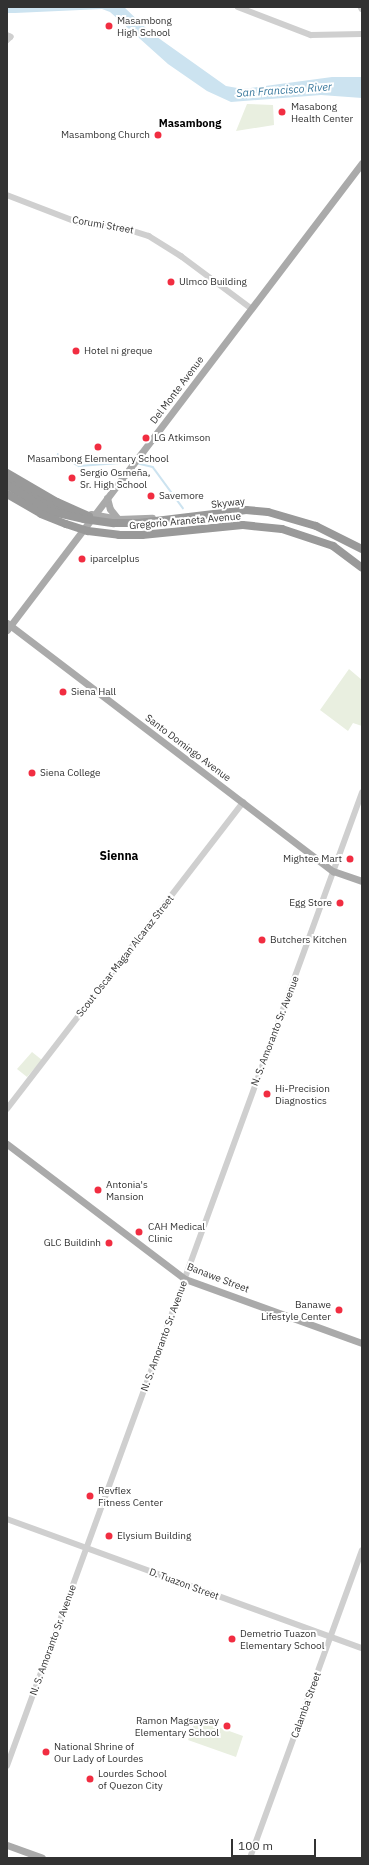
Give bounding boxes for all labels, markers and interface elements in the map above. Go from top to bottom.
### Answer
place label: Masambong High School [117,14,172,38]
marker: Masambong High School [104,21,114,31]
water label: San Francisco River [236,80,332,100]
place label: Masabong Health Center [291,100,353,124]
marker: Masabong Health Center [276,106,288,118]
district label: Masambong [159,116,221,130]
place label: Masambong Church [61,129,150,141]
marker: Masambong Church [153,130,163,140]
street label: Corumi Street [71,214,135,236]
place label: Ulmco Building [179,276,247,288]
marker: Ulmco Building [166,277,176,287]
place label: Hotel ni greque [84,345,153,357]
marker: Hotel ni greque [71,346,81,356]
street label: Del Monte Avenue [148,354,206,426]
place label: LG Atkimson [154,432,211,444]
marker: LG Atkimson [141,433,151,443]
marker: Masambong Elementary School [93,442,103,452]
place label: Masambong Elementary School [27,453,169,465]
place label: Sergio Osmeña, Sr. High School [80,466,150,490]
marker: Sergio Osmeña, Sr. High School [67,473,77,483]
place label: Savemore [159,490,204,502]
marker: Savemore [146,491,156,501]
street label: Skyway [210,495,246,511]
street label: Gregorio Araneta Avenue [129,510,241,532]
place label: iparcelplus [90,553,140,565]
marker: iparcelplus [77,554,87,564]
place label: Siena Hall [71,686,116,698]
marker: Siena Hall [58,687,68,697]
street label: Santo Domingo Avenue [143,712,233,784]
place label: Siena College [40,767,101,779]
marker: Siena College [27,768,37,778]
district label: Sienna [100,849,138,863]
place label: Mightee Mart [283,853,342,865]
marker: Mightee Mart [345,854,355,864]
street label: Scout Oscar Magan Alcaraz Street [74,893,176,1019]
place label: Egg Store [289,897,332,909]
marker: Egg Store [335,898,345,908]
place label: Butchers Kitchen [270,934,347,946]
marker: Butchers Kitchen [257,935,267,945]
street label: N. S. Amoranto Sr. Avenue [248,974,302,1088]
place label: Hi-Precision Diagnostics [275,1082,330,1106]
marker: Hi-Precision Diagnostics [262,1089,272,1099]
place label: Antonia's Mansion [106,1178,148,1202]
marker: Antonia's Mansion [93,1185,103,1195]
place label: CAH Medical Clinic [148,1220,205,1244]
marker: CAH Medical Clinic [133,1226,145,1238]
place label: GLC Buildinh [44,1237,101,1249]
marker: GLC Buildinh [104,1238,114,1248]
street label: Banawe Street [185,1261,251,1295]
street label: N. S. Amoranto Sr. Avenue [138,1279,190,1393]
place label: Banawe Lifestyle Center [261,1298,331,1322]
marker: Banawe Lifestyle Center [334,1305,344,1315]
place label: Revflex Fitness Center [98,1484,163,1508]
marker: Revflex Fitness Center [85,1491,95,1501]
place label: Elysium Building [117,1530,191,1542]
marker: Elysium Building [104,1531,114,1541]
street label: D. Tuazon Street [147,1566,221,1602]
street label: N. S. Amoranto Sr. Avenue [27,1583,79,1697]
place label: Demetrio Tuazon Elementary School [240,1627,324,1650]
marker: Demetrio Tuazon Elementary School [227,1634,237,1644]
street label: Calamba Street [289,1670,323,1740]
place label: Ramon Magsaysay Elementary School [135,1714,219,1738]
marker: Ramon Magsaysay Elementary School [222,1721,232,1731]
place label: National Shrine of Our Lady of Lourdes [54,1740,143,1764]
marker: National Shrine of Our Lady of Lourdes [41,1747,51,1757]
place label: Lourdes School of Quezon City [98,1767,167,1790]
marker: Lourdes School of Quezon City [85,1774,95,1784]
scale bar [233,1831,318,1857]
text: 100 m [238,1838,273,1853]

